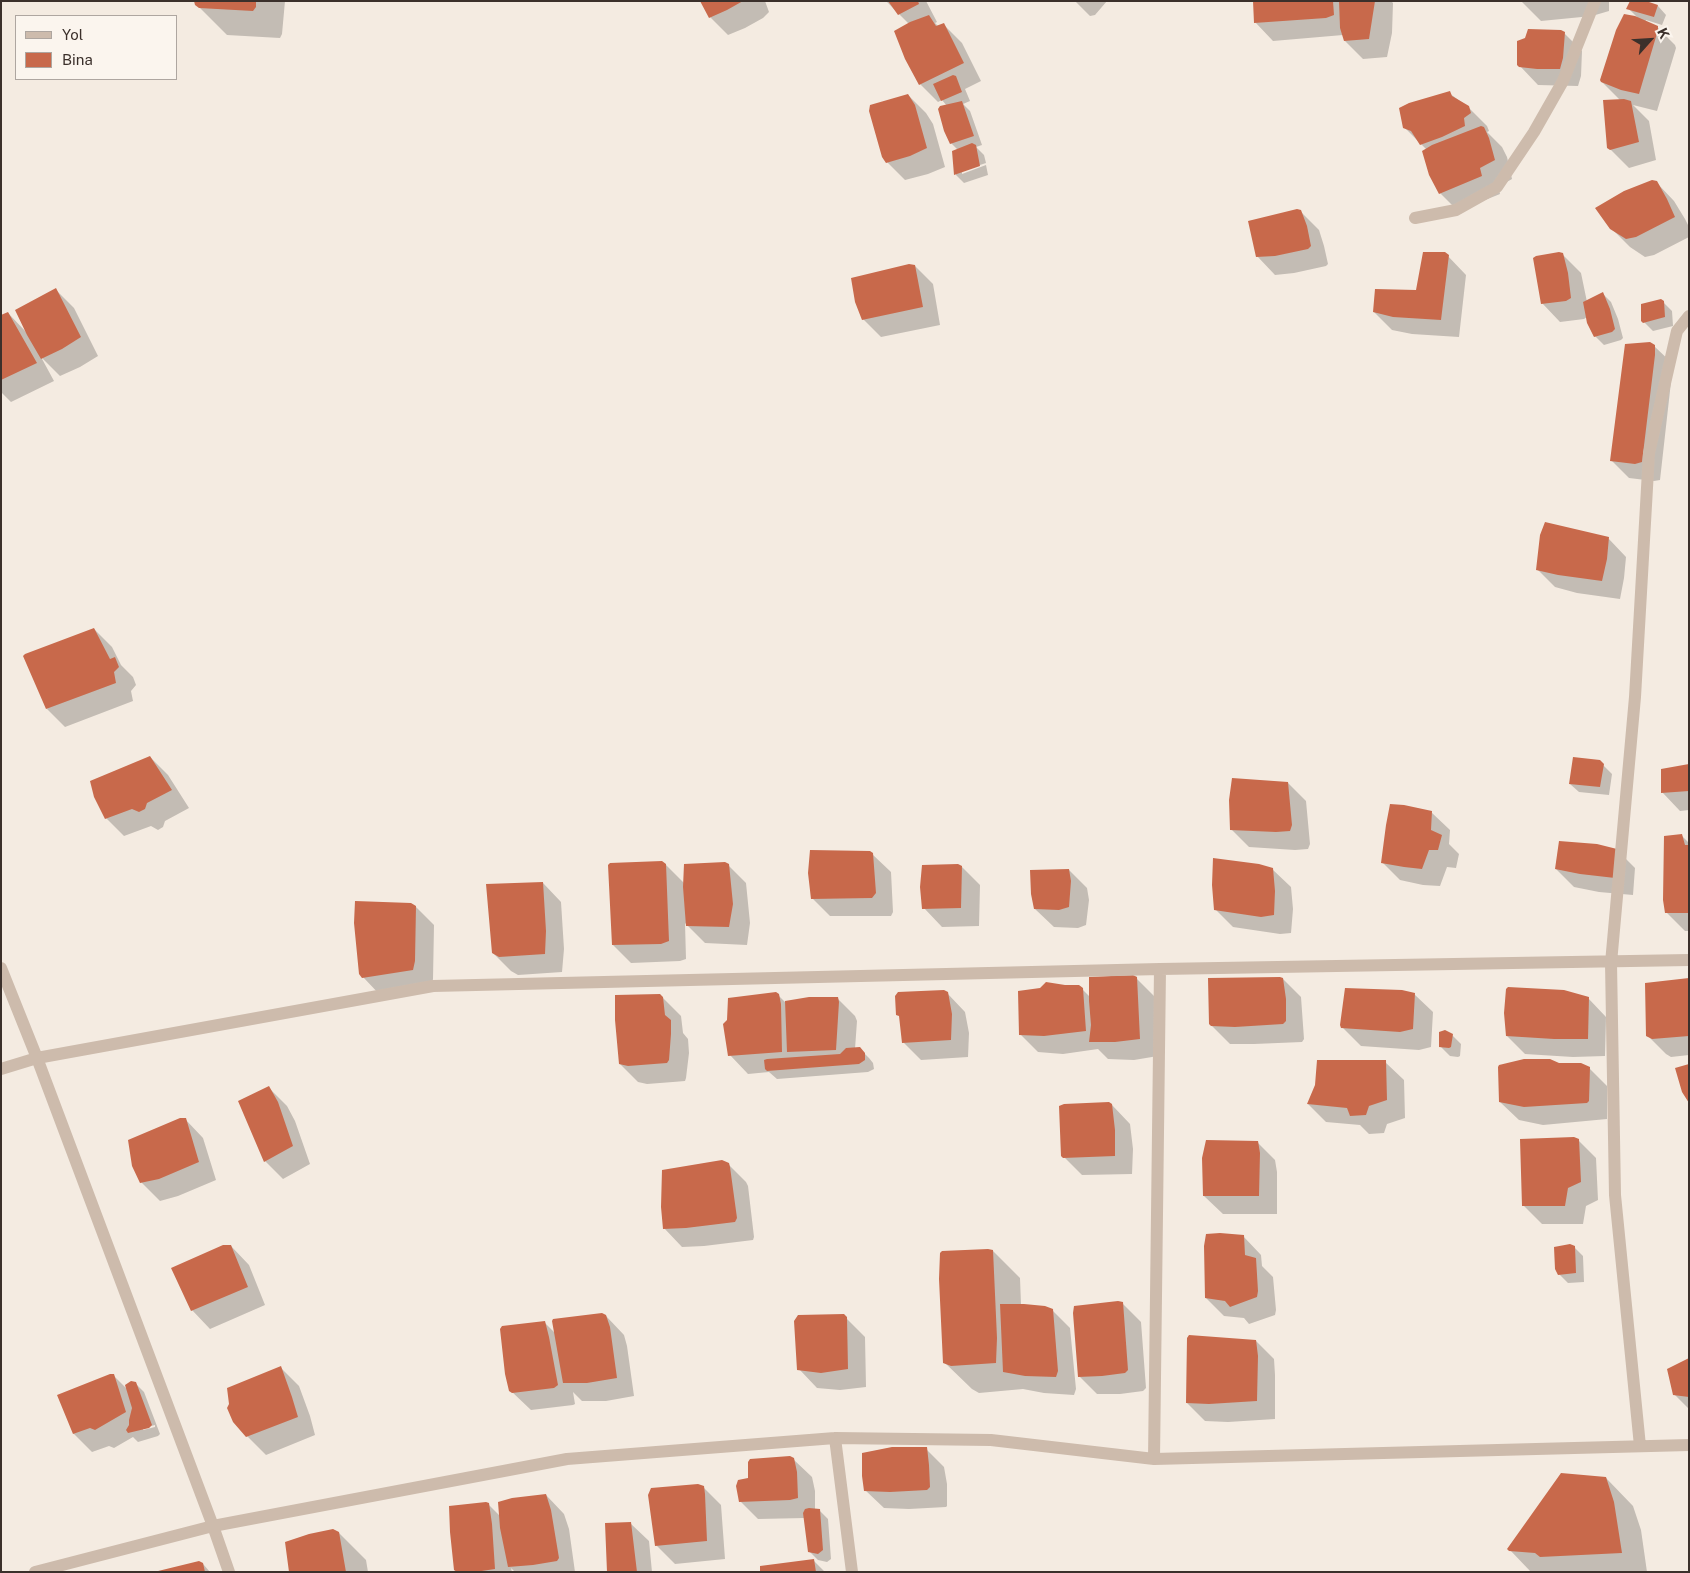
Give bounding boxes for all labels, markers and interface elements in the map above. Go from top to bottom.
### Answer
legend [15,15,178,80]
north arrow [1625,15,1675,65]
text: K [1654,25,1673,41]
text: Yol [62,26,83,43]
text: Bina [62,51,93,68]

